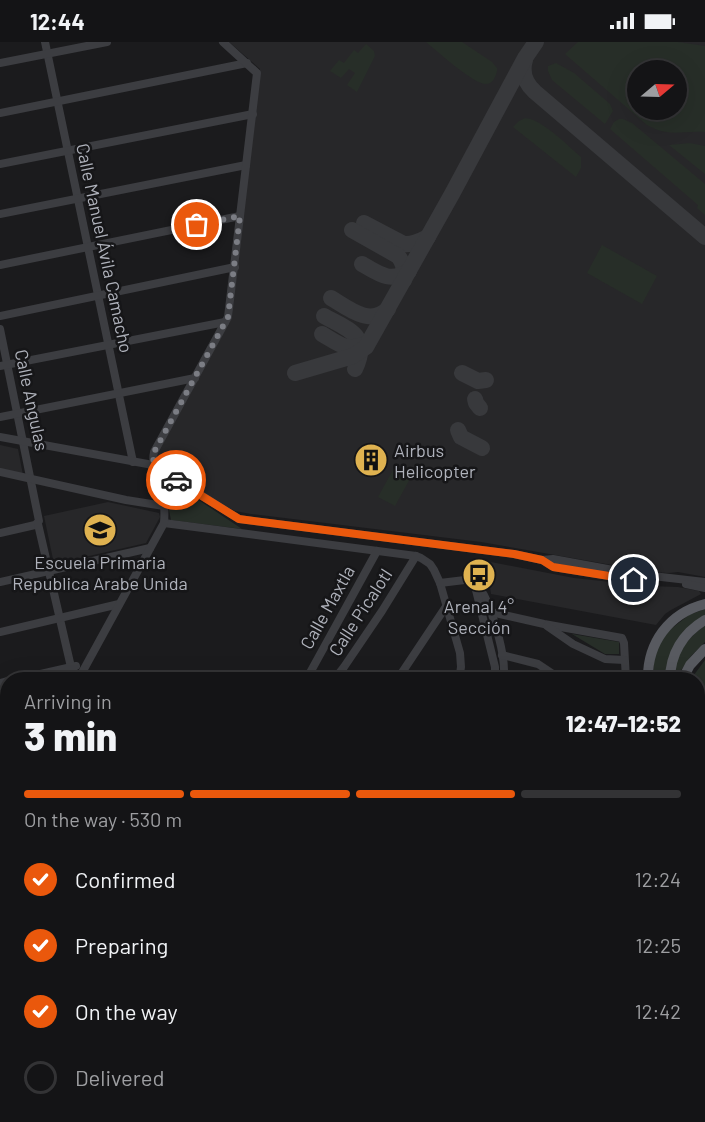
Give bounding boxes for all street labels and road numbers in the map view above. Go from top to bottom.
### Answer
street label: Calle Manuel Ávila Camacho [72,141,138,355]
street label: Calle Angulas [10,347,54,453]
street label: Calle Maxtla [295,561,359,653]
street label: Calle Picalotl [324,564,396,660]

